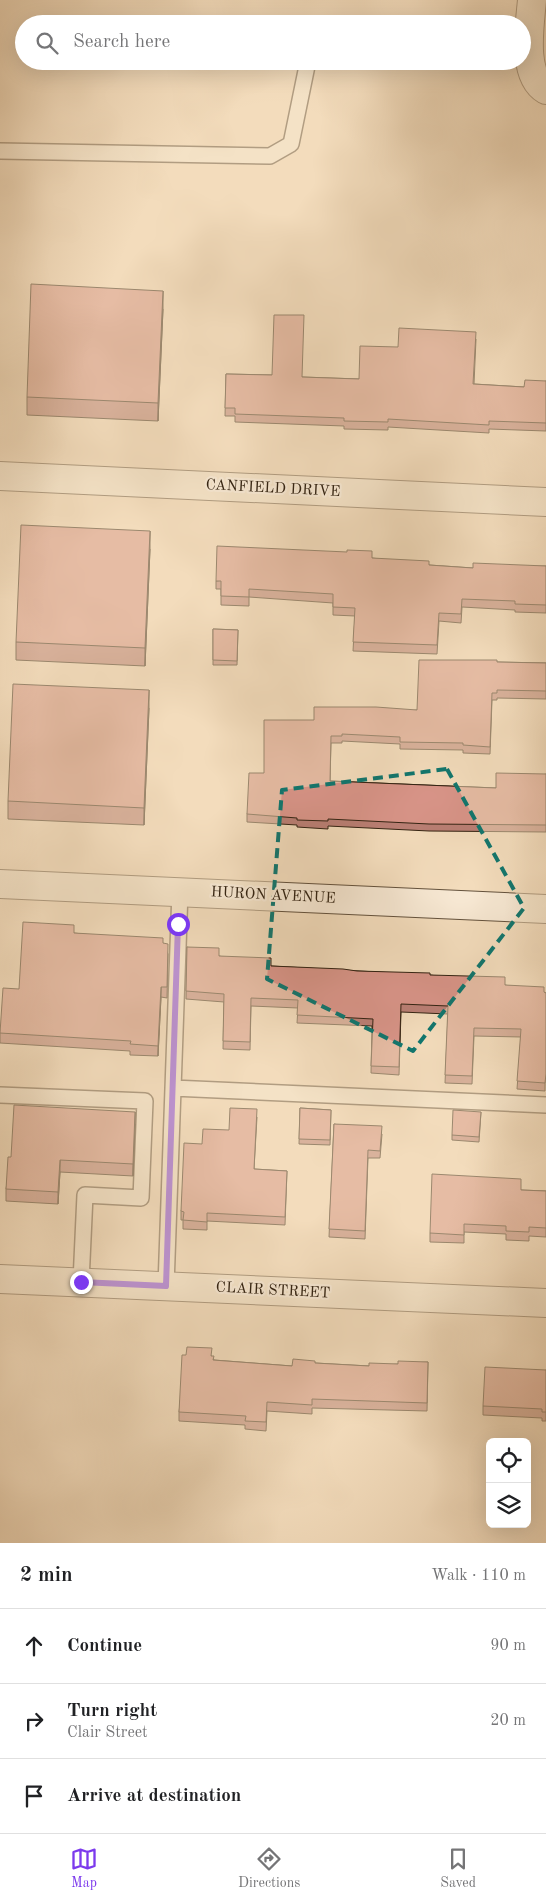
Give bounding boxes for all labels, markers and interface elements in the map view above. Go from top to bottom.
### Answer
search box [15,15,531,70]
icon: search [33,29,61,57]
text: Search here [73,33,170,52]
street label: CANFIELD DRIVE [205,478,341,500]
street label: HURON AVENUE [210,885,336,907]
route start [167,913,190,936]
route end [70,1271,93,1294]
street label: CLAIR STREET [215,1281,331,1301]
map controls [486,1438,531,1528]
button: locate [486,1438,531,1483]
button: layers [486,1483,531,1528]
text: 2 min [20,1565,73,1586]
text: Walk · 110 m [431,1568,526,1584]
icon: ahead [20,1632,48,1660]
text: Continue [67,1637,142,1656]
text: 90 m [490,1638,526,1654]
text: Turn right [67,1702,157,1721]
icon: right [20,1707,48,1735]
text: 20 m [490,1713,526,1729]
text: Clair Street [67,1725,148,1741]
icon: arrive [20,1782,48,1810]
text: Arrive at destination [67,1787,241,1806]
tab: Map [70,1845,98,1892]
tab: Directions [238,1845,300,1892]
tab: Saved [440,1845,476,1892]

